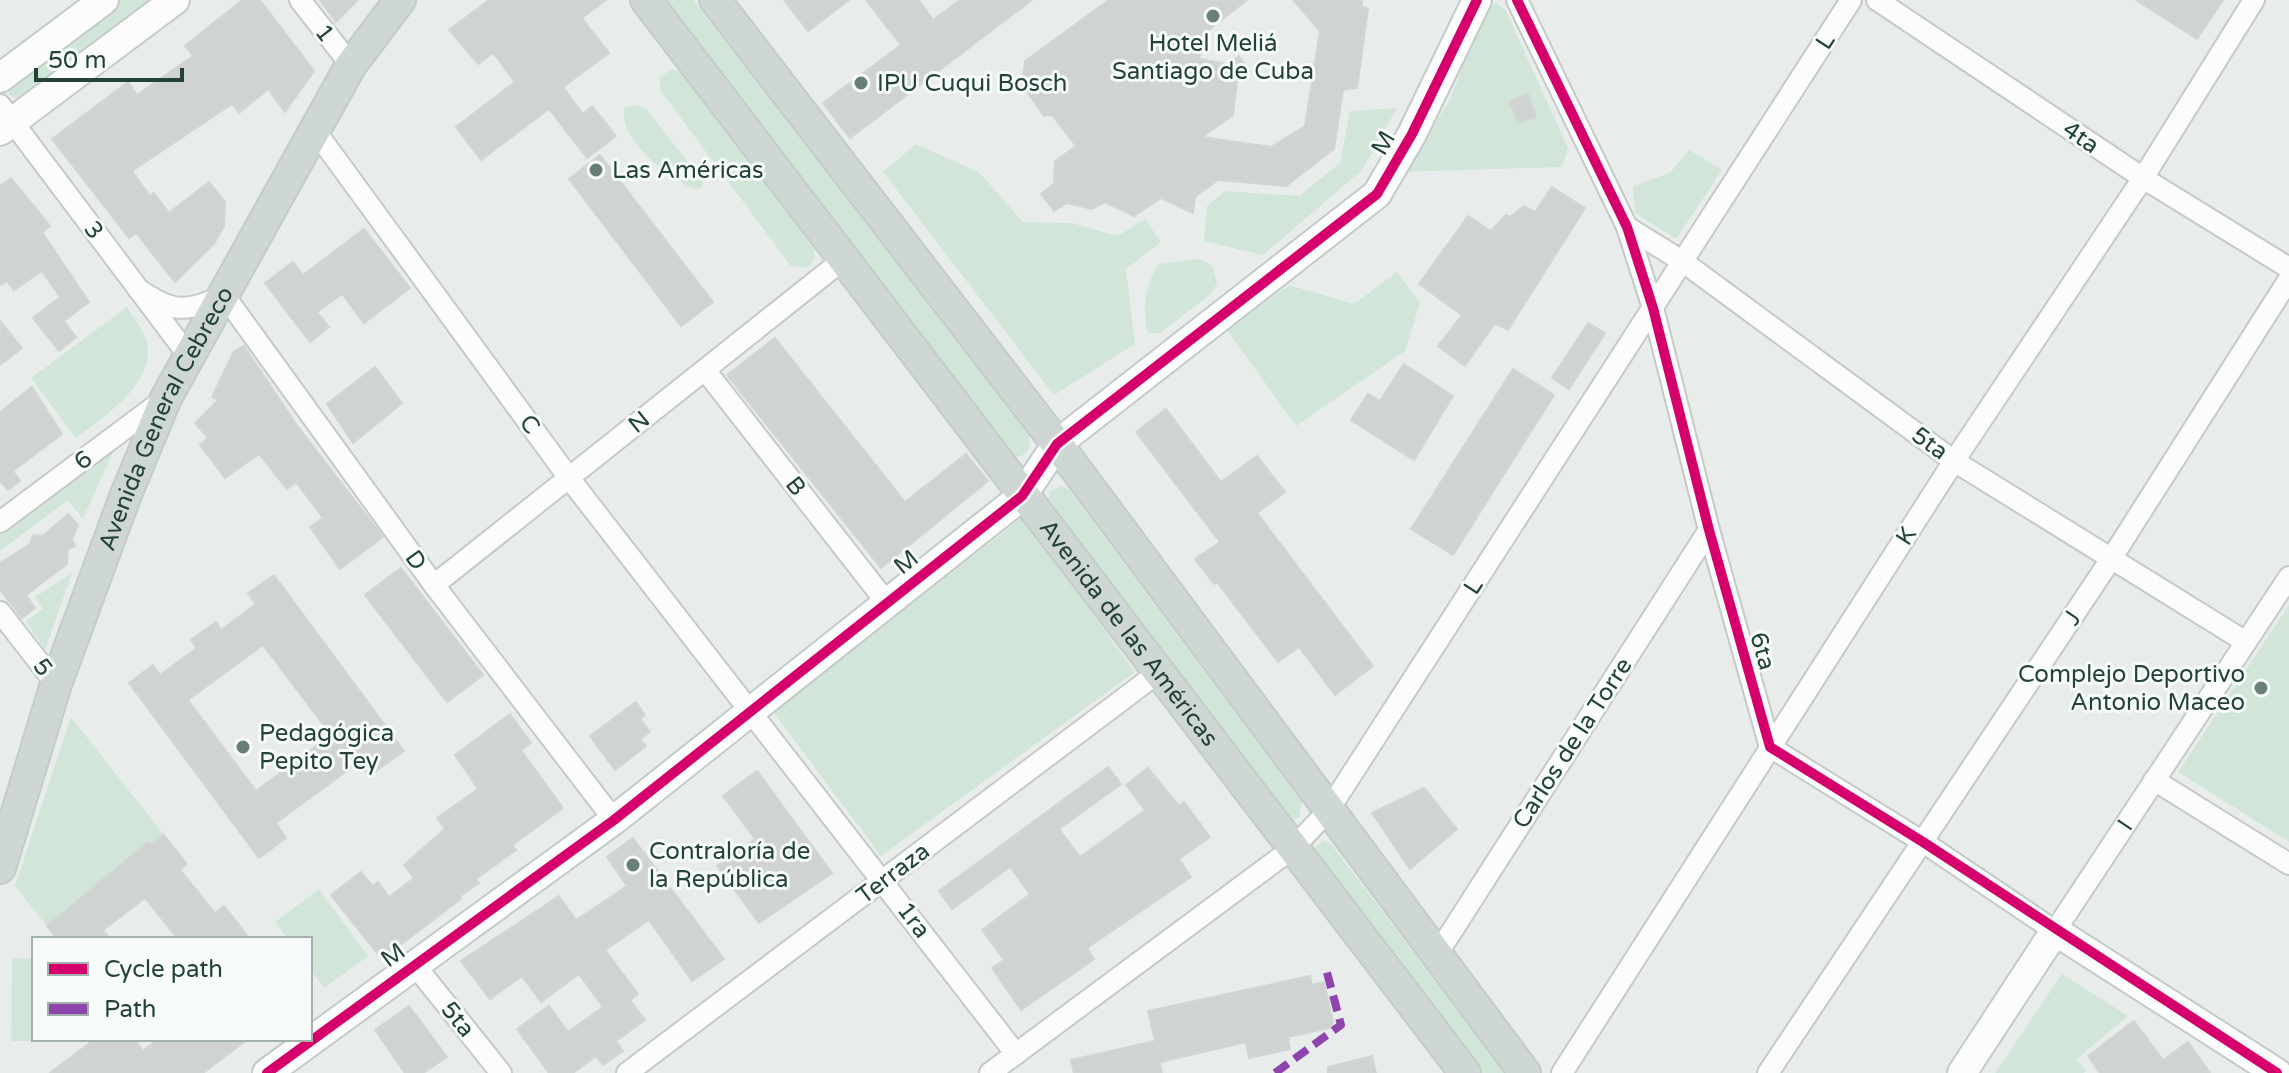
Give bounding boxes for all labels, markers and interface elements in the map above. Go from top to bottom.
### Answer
marker: Hotel Meliá Santiago de Cuba [1204,7,1222,25]
street label: 1 [309,18,341,48]
street label: L [1809,27,1841,55]
place label: Hotel Meliá Santiago de Cuba [1112,29,1314,86]
scale bar [36,32,182,82]
text: 50 m [48,46,106,75]
place label: IPU Cuqui Bosch [877,69,1067,98]
marker: IPU Cuqui Bosch [852,74,870,92]
street label: 4ta [2057,115,2104,160]
street label: M [1365,126,1402,161]
place label: Las Américas [612,156,763,185]
marker: Las Américas [587,161,605,179]
street label: 3 [77,216,110,245]
street label: Avenida General Cebreco [93,282,240,555]
street label: N [623,405,656,440]
street label: C [513,409,546,440]
street label: 5ta [1906,421,1953,466]
street label: 6 [69,444,98,477]
street label: B [779,471,812,502]
street label: Avenida de las Américas [1033,514,1224,752]
street label: K [1890,522,1923,551]
street label: D [399,544,433,576]
street label: M [888,544,924,581]
street label: L [1457,572,1489,600]
street label: J [2057,606,2088,631]
street label: 6ta [1743,629,1782,673]
street label: 5 [27,652,59,682]
street label: Carlos de la Torre [1506,652,1638,834]
place label: Complejo Deportivo Antonio Maceo [2018,660,2245,717]
marker: Complejo Deportivo Antonio Maceo [2252,679,2270,697]
place label: Pedagógica Pepito Tey [259,719,394,776]
marker: Pedagógica Pepito Tey [234,738,252,756]
street label: I [2111,814,2139,836]
place label: Contraloría de la República [649,837,810,894]
street label: Terraza [851,837,936,910]
marker: Contraloría de la República [624,856,642,874]
street label: 1ra [891,896,937,944]
legend [32,937,312,1041]
street label: M [375,937,411,974]
text: Cycle path [104,955,223,984]
text: Path [104,995,157,1024]
street label: 5ta [434,996,481,1043]

